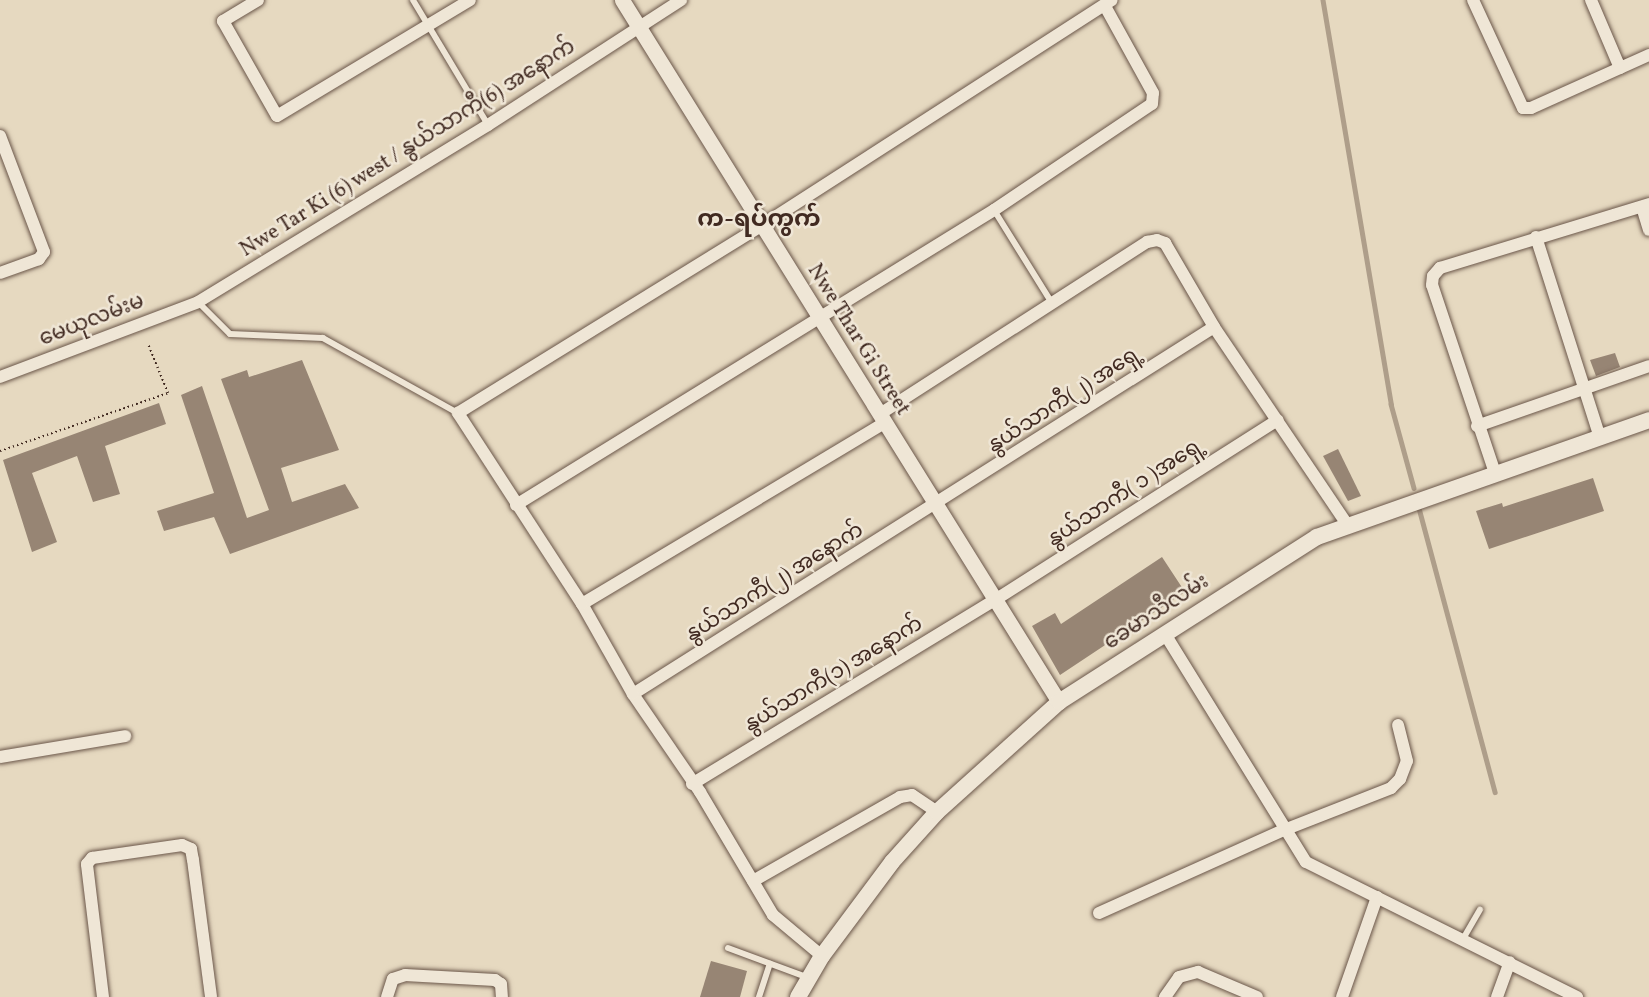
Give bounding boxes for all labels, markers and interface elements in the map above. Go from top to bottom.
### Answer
street label: Nwe Tar Ki (6) west / နွယ်သာကီ(6) အနောက် [235,35,581,263]
district label: က-ရပ်ကွက် [697,207,821,235]
street label: Nwe Thar Gi Street [801,259,915,421]
street label: မေယုလမ်းမ [36,290,148,352]
street label: နွယ်သာကီ(၂) အရှေ့ [983,341,1147,459]
street label: နွယ်သာကီ( ၁ )အရှေ့ [1043,433,1209,553]
street label: နွယ်သာကီ(၂) အနောက် [681,518,869,648]
street label: ခေမာသီလမ်း [1100,570,1214,656]
street label: နွယ်သာကီ(၁) အနောက် [740,612,928,738]

